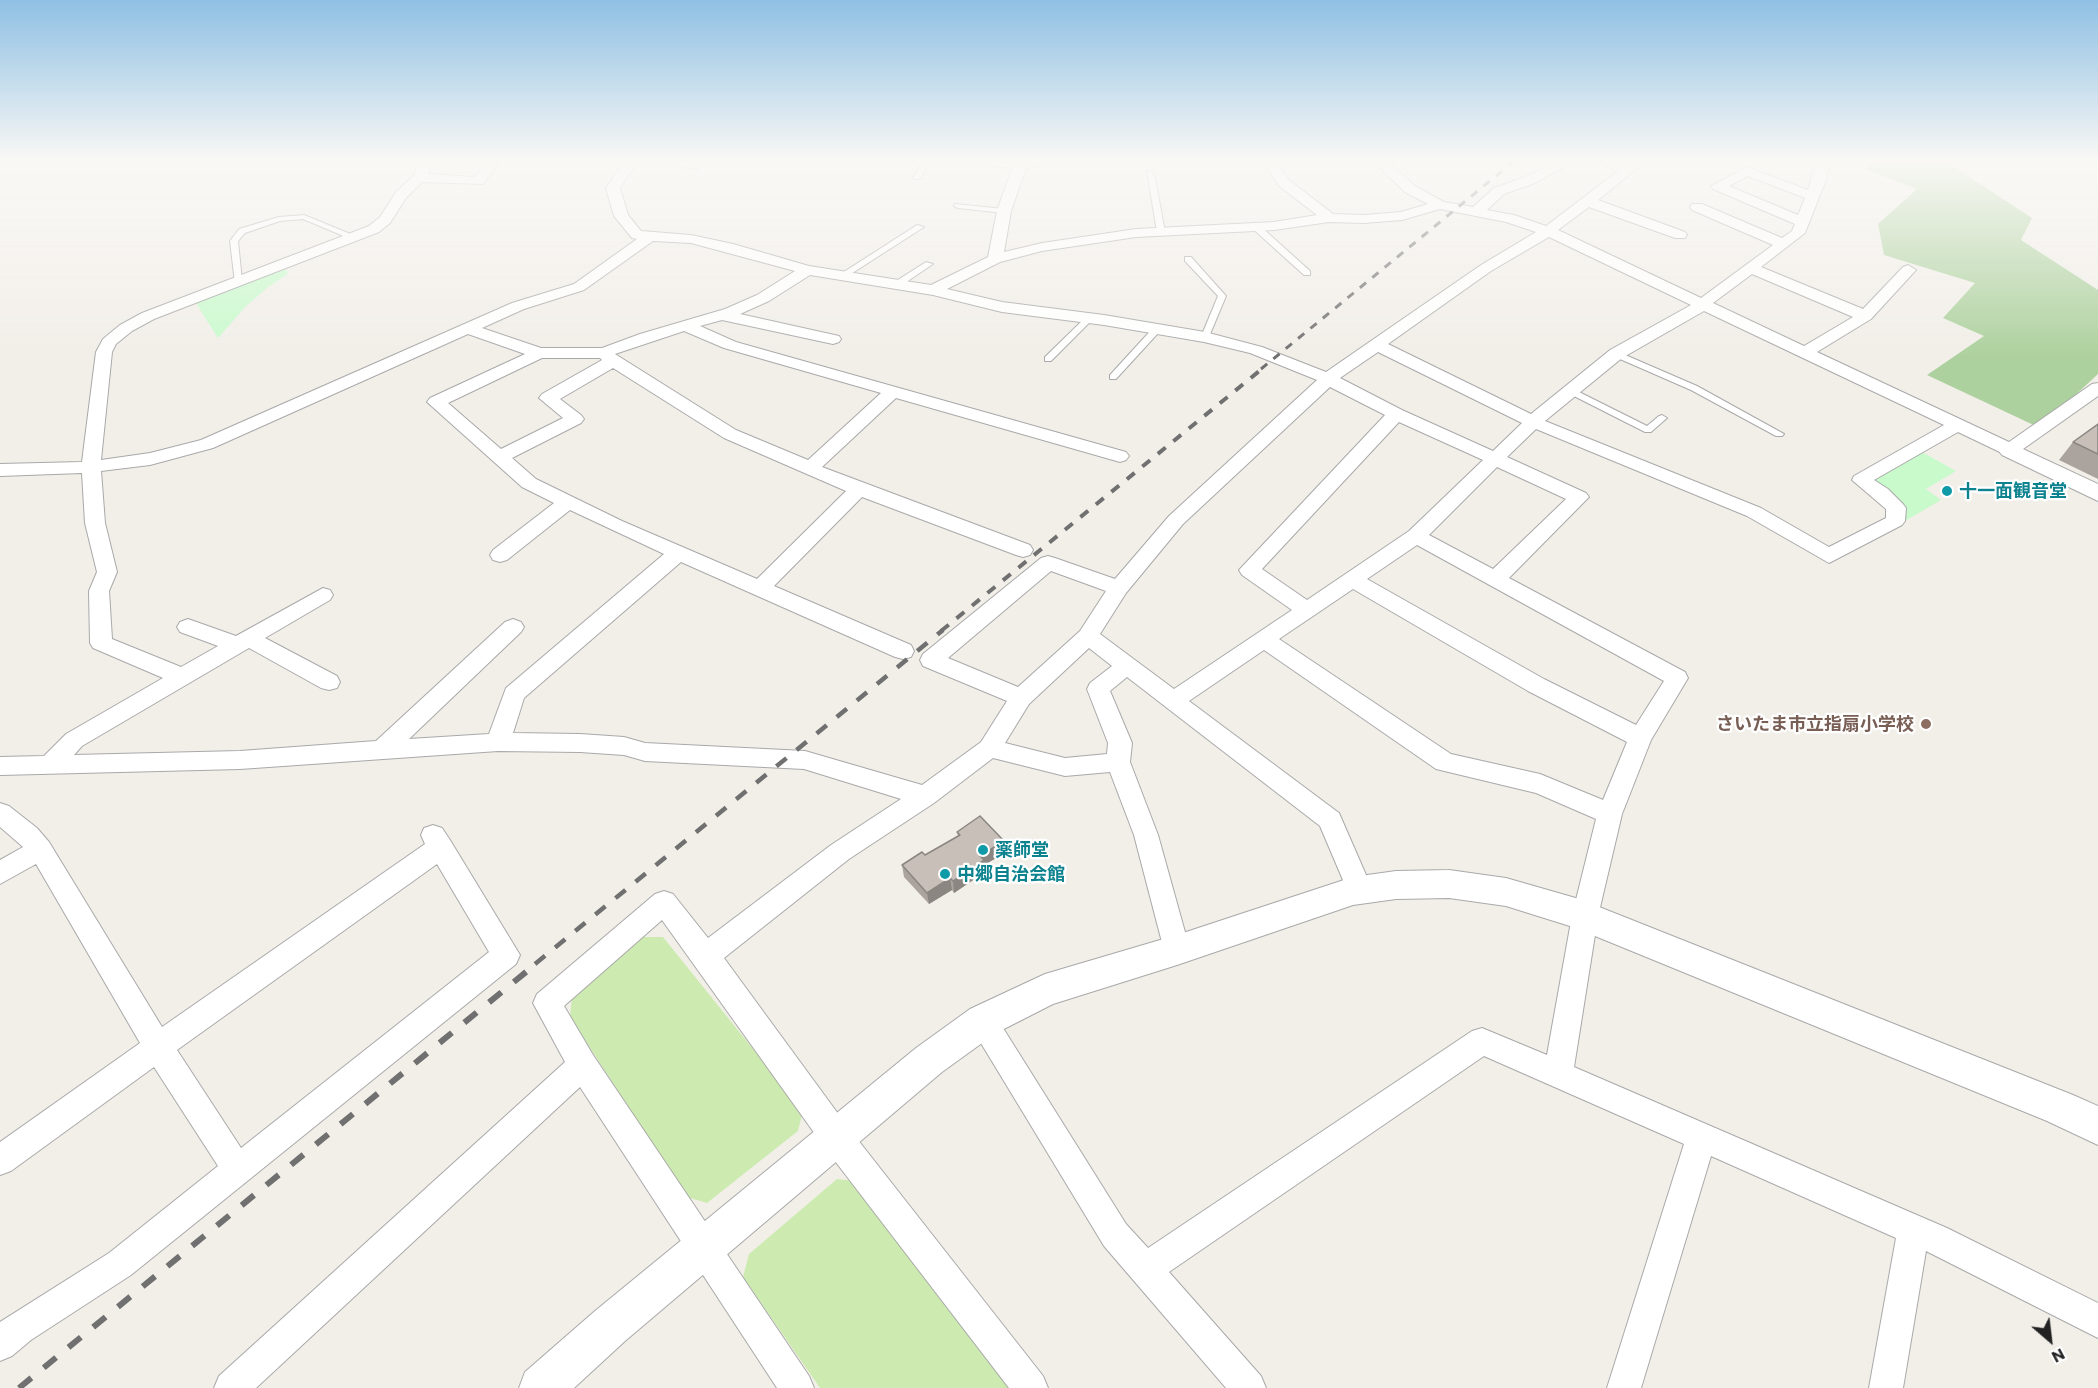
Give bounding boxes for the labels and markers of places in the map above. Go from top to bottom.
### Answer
place label: 十一面観音堂 [1959,480,2067,502]
marker: 十一面観音堂 [1940,484,1954,498]
place label: さいたま市立指扇小学校 [1716,713,1914,735]
marker: さいたま市立指扇小学校 [1919,717,1933,731]
place label: 薬師堂 [995,839,1049,861]
marker: 薬師堂 [976,843,990,857]
place label: 中郷自治会館 [957,863,1065,885]
marker: 中郷自治会館 [938,867,952,881]

